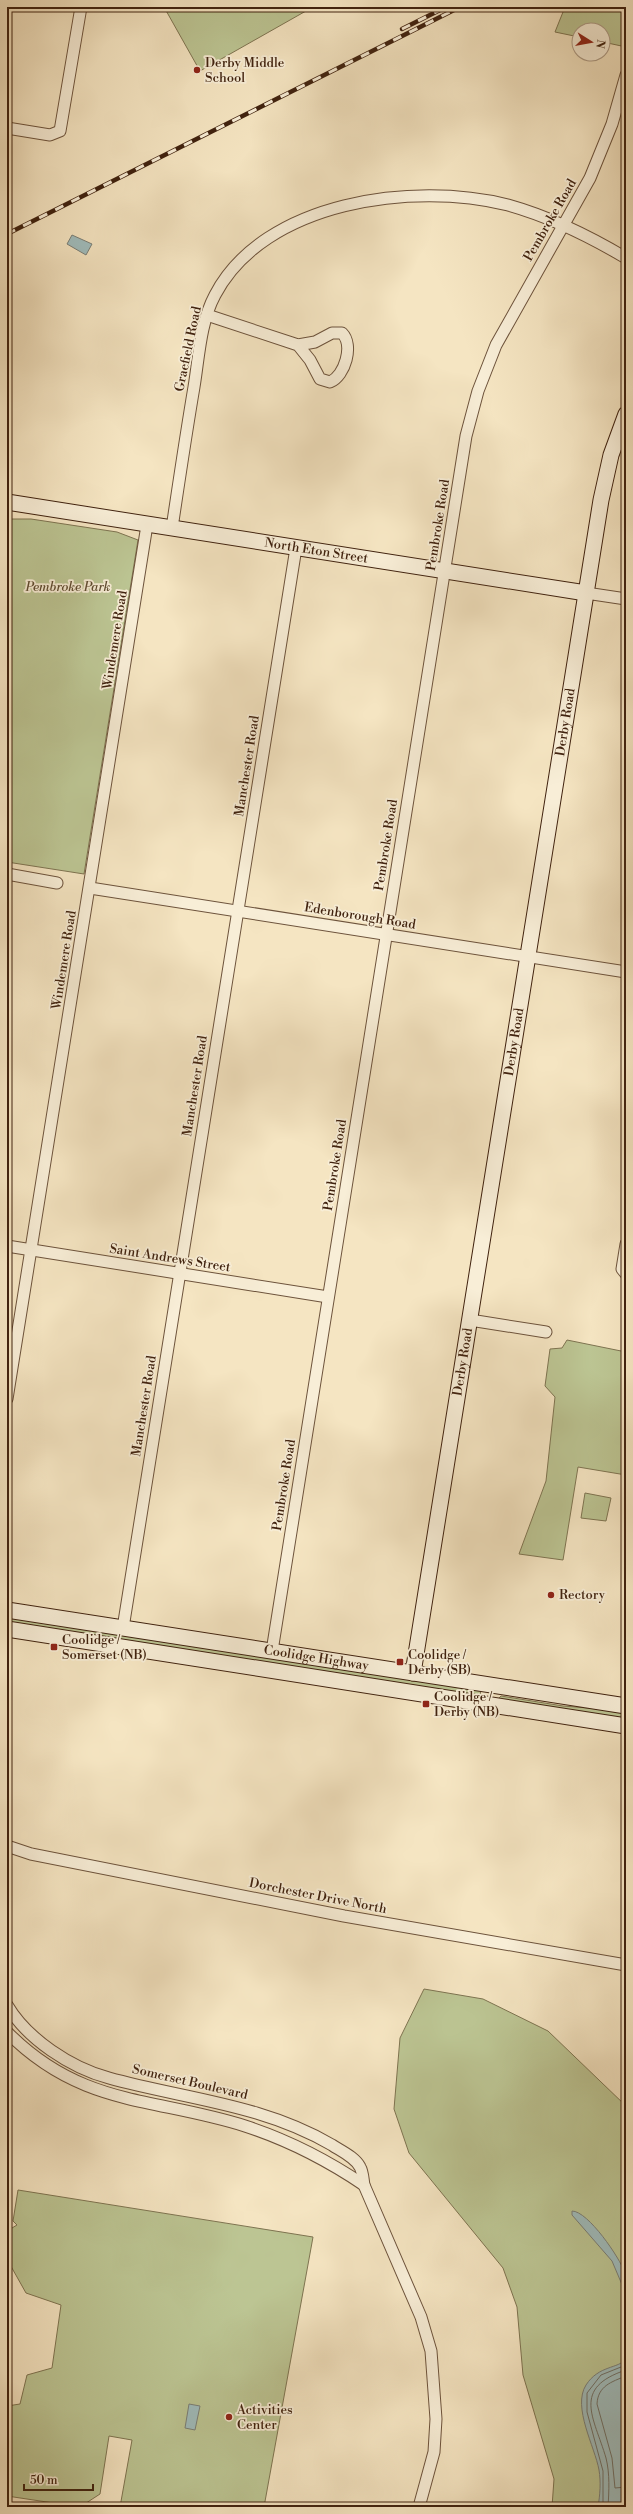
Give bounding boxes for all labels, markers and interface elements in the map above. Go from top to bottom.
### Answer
north arrow [571,22,611,62]
text: N [592,38,608,50]
place label: Derby Middle School [205,55,285,86]
marker: Derby Middle School [192,65,202,75]
street label: Pembroke Road [520,176,580,264]
street label: Graefield Road [171,304,205,393]
street label: Pembroke Road [423,478,453,572]
street label: North Eton Street [263,535,369,567]
park label: Pembroke Park [25,579,111,595]
street label: Windemere Road [99,589,131,692]
street label: Derby Road [552,686,579,757]
street label: Manchester Road [231,714,263,818]
street label: Pembroke Road [371,798,401,892]
street label: Edenborough Road [303,899,418,933]
street label: Windemere Road [48,909,80,1012]
street label: Derby Road [501,1006,528,1077]
street label: Manchester Road [179,1034,211,1138]
street label: Pembroke Road [320,1118,350,1212]
street label: Saint Andrews Street [108,1241,232,1276]
street label: Derby Road [450,1326,476,1397]
street label: Manchester Road [128,1354,160,1458]
street label: Pembroke Road [269,1438,299,1532]
place label: Rectory [559,1587,606,1603]
marker: Rectory [546,1590,556,1600]
place label: Coolidge / Somerset (NB) [62,1632,147,1663]
marker: Coolidge / Somerset (NB) [49,1642,59,1652]
street label: Coolidge Highway [263,1642,371,1674]
place label: Coolidge / Derby (SB) [408,1647,471,1678]
marker: Coolidge / Derby (SB) [395,1657,405,1667]
place label: Coolidge / Derby (NB) [434,1689,499,1720]
marker: Coolidge / Derby (NB) [421,1699,431,1709]
street label: Dorchester Drive North [248,1875,388,1917]
street label: Somerset Boulevard [131,2061,250,2103]
place label: Activities Center [236,2402,293,2433]
marker: Activities Center [224,2412,234,2422]
scale bar [24,2466,93,2492]
text: 50 m [30,2473,58,2488]

